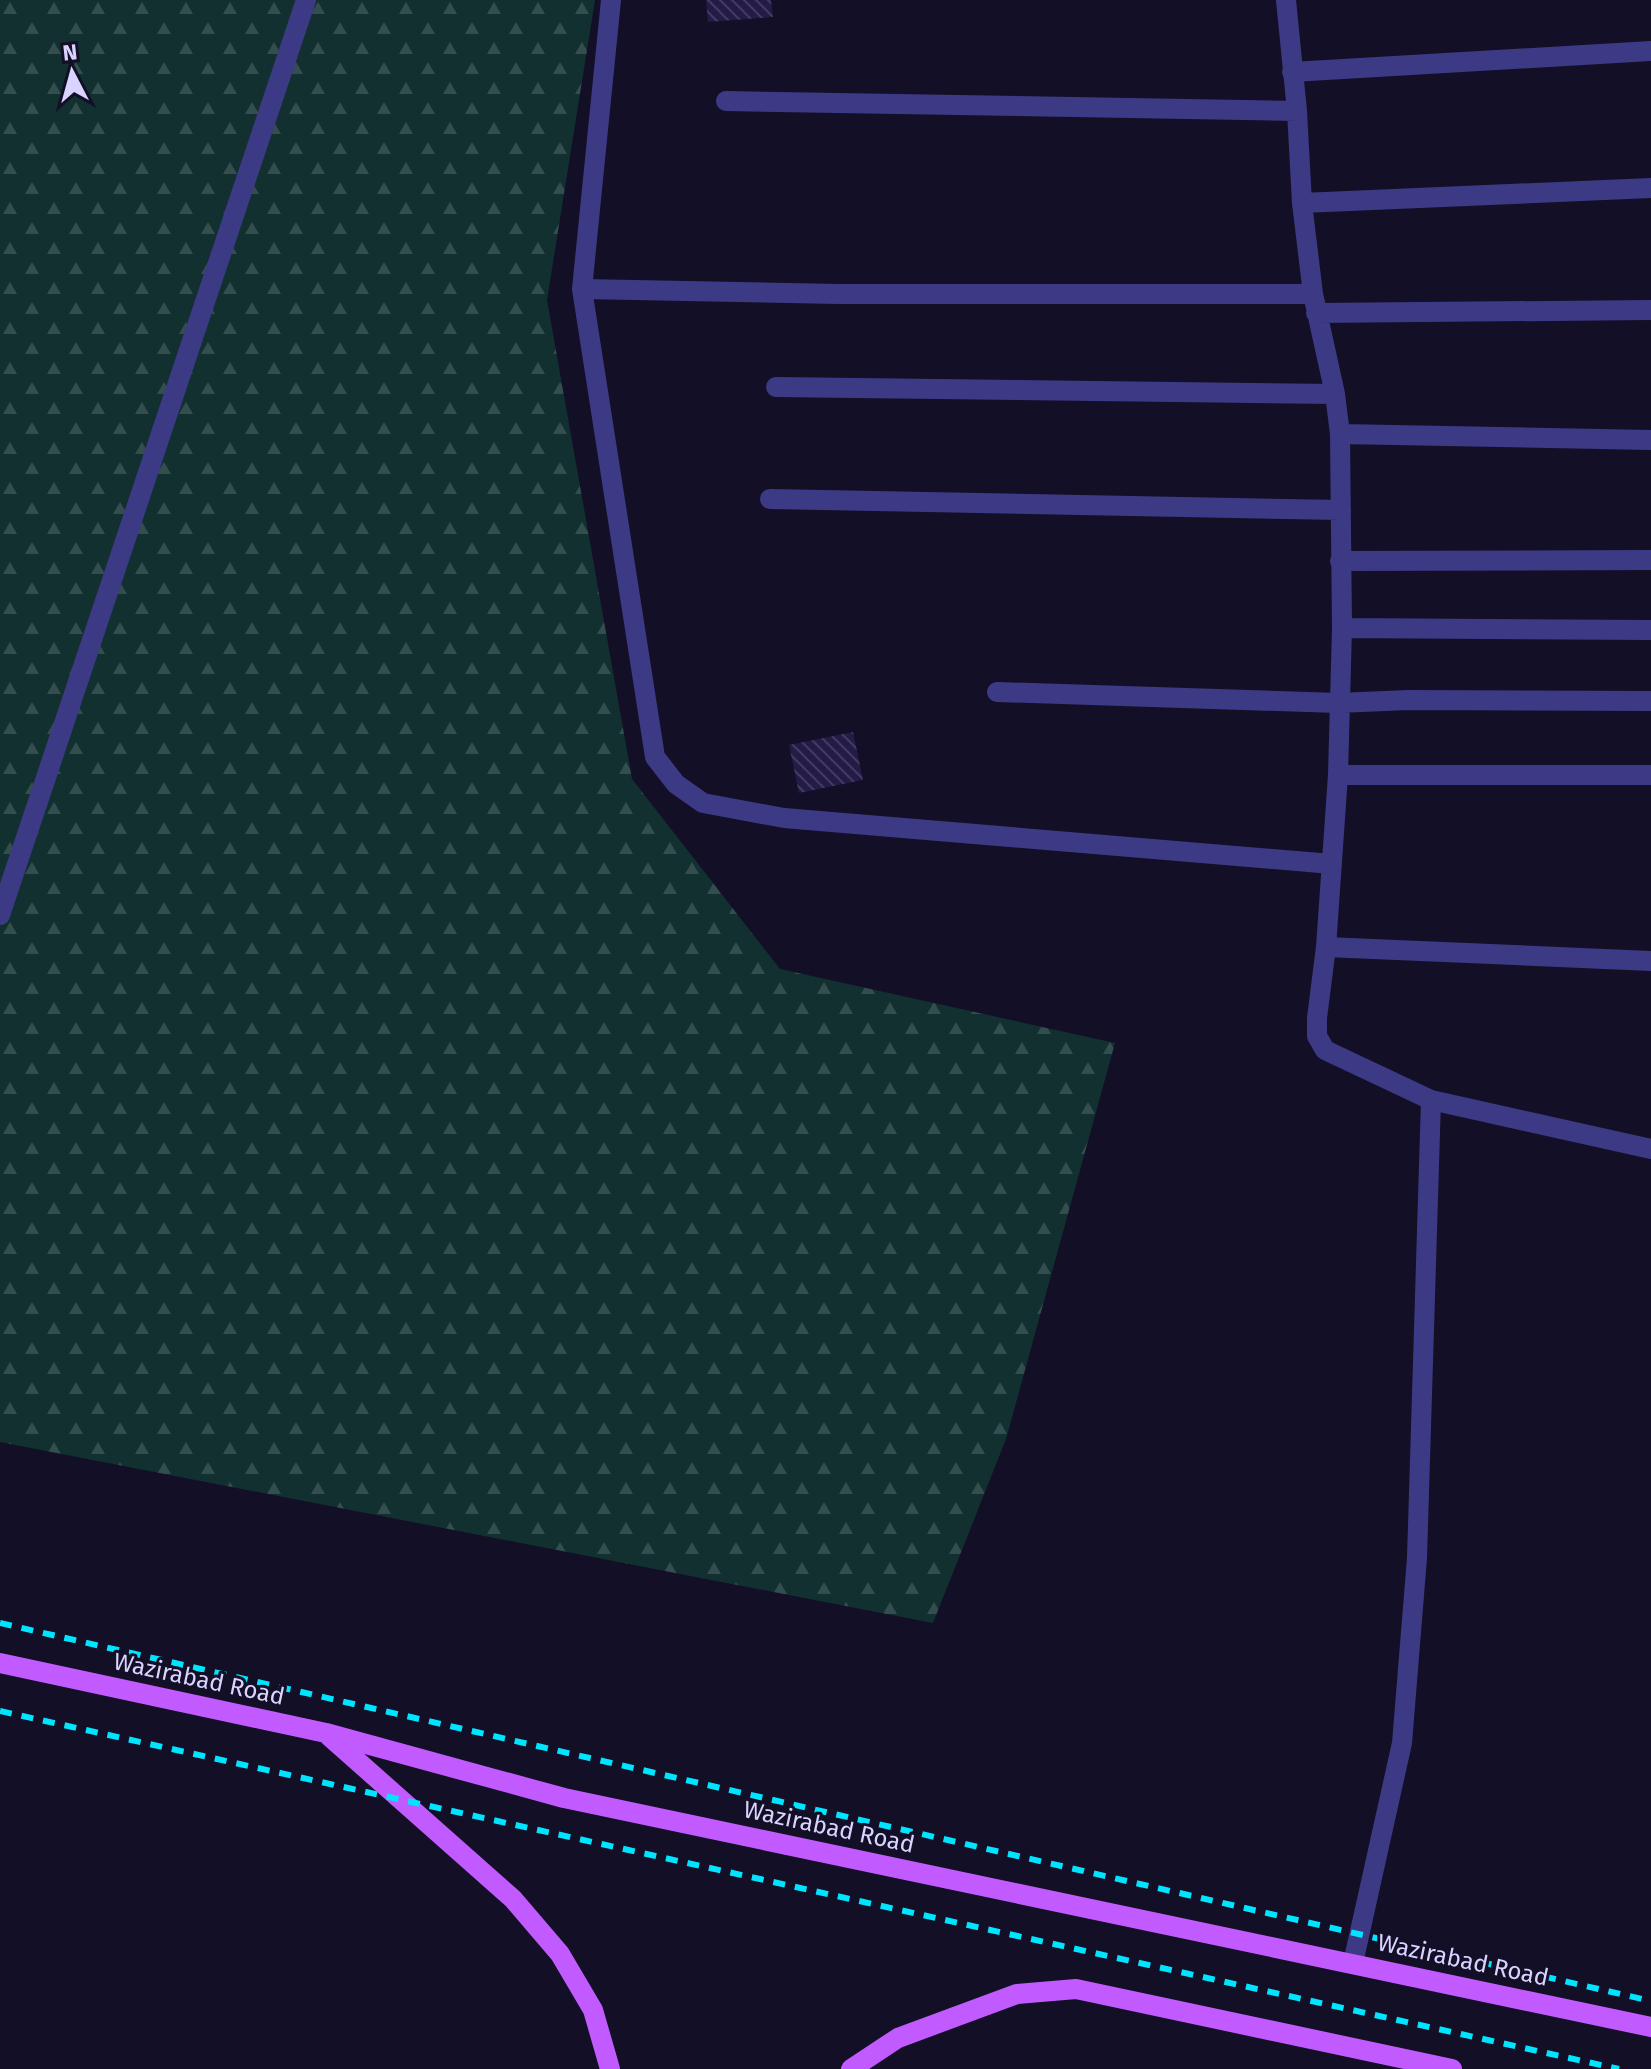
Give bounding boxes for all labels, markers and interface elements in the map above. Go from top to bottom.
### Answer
north arrow [32,32,112,112]
text: N [61,38,79,67]
street label: Wazirabad Road [111,1647,287,1711]
street label: Wazirabad Road [741,1795,917,1859]
street label: Wazirabad Road [1375,1928,1551,1992]

